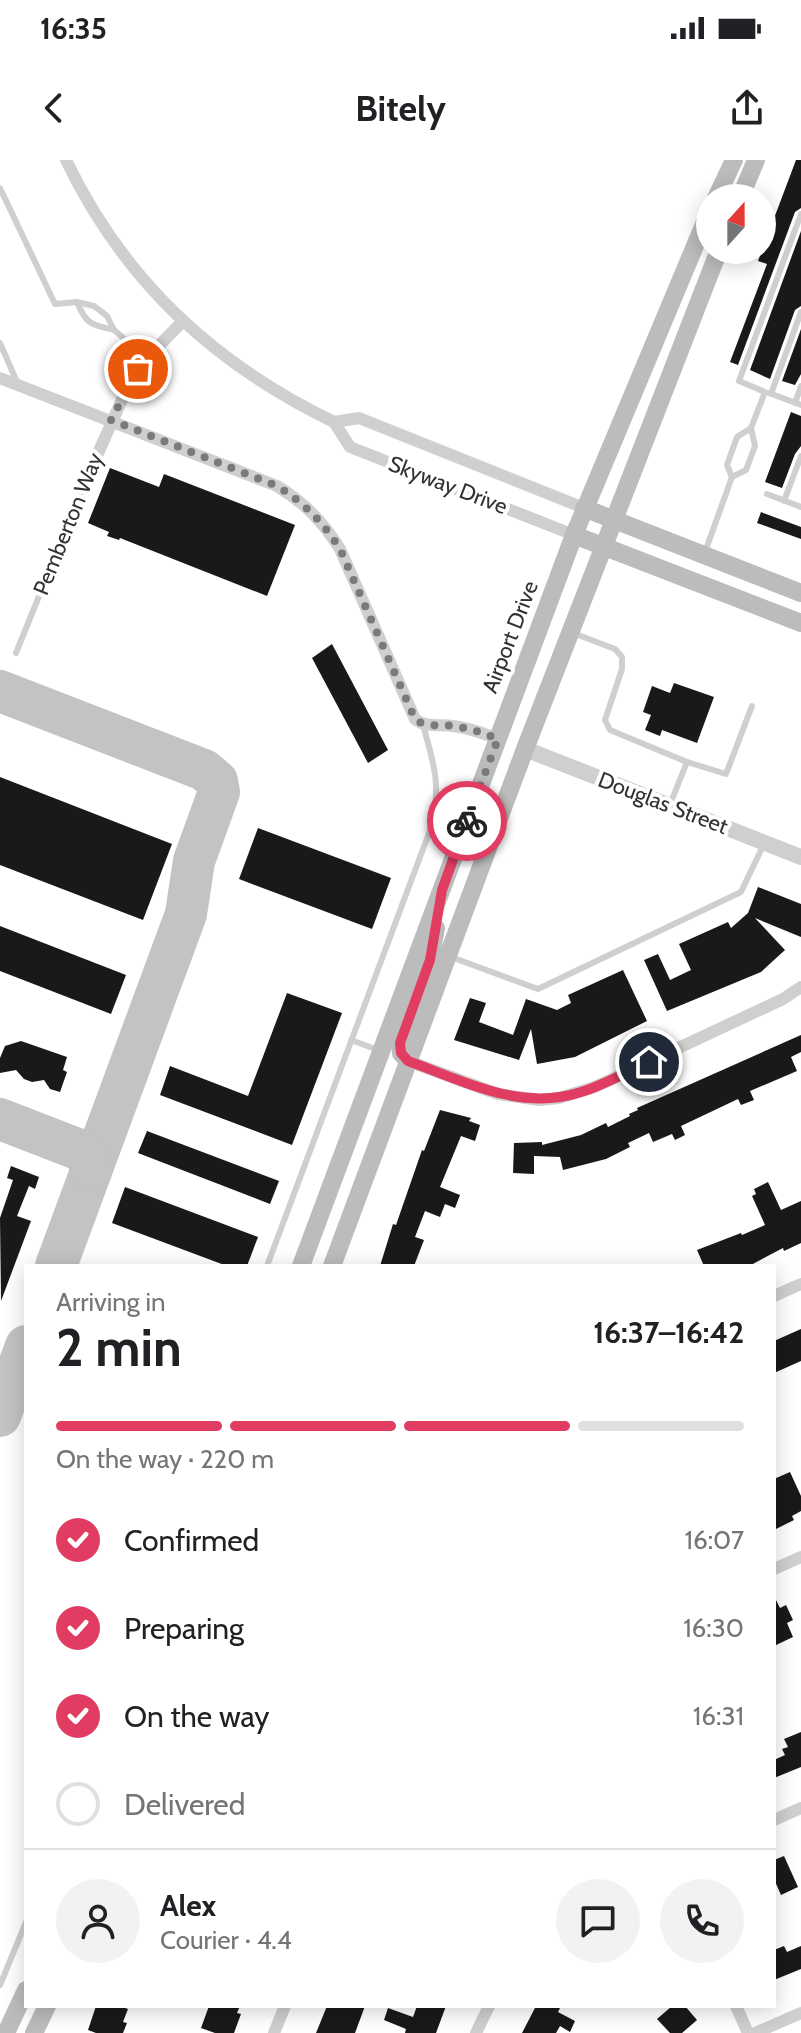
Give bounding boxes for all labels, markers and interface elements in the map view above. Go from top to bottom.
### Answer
text: 16:35 [40,10,107,47]
icon: back [32,86,76,130]
text: Bitely [355,86,446,130]
icon: share [725,86,769,130]
north arrow [696,184,776,264]
map controls [696,184,776,264]
pin [104,335,172,403]
icon: bag [116,347,160,391]
street label: Pemberton Way [27,449,109,599]
street label: Skyway Drive [385,450,511,520]
street label: Airport Drive [476,577,544,697]
street label: Douglas Street [594,766,732,840]
courier [427,781,507,861]
icon: bike [445,799,489,843]
pin [615,1028,683,1096]
icon: home [627,1040,671,1084]
text: Arriving in [56,1286,166,1318]
text: 16:37–16:42 [593,1314,744,1351]
text: 2 min [56,1316,182,1379]
text: On the way · 220 m [56,1443,274,1475]
icon: check [56,1518,100,1562]
text: Confirmed [124,1522,259,1559]
text: 16:07 [684,1524,744,1556]
icon: check [56,1606,100,1650]
text: Preparing [124,1610,244,1647]
text: 16:30 [683,1612,744,1644]
icon: check [56,1694,100,1738]
text: On the way [124,1698,269,1735]
text: 16:31 [693,1700,744,1732]
text: Delivered [124,1786,245,1823]
button: person [56,1879,140,1963]
button: chat [556,1879,640,1963]
button: phone [660,1879,744,1963]
text: Alex [160,1887,216,1924]
text: Courier · 4.4 [160,1924,292,1956]

